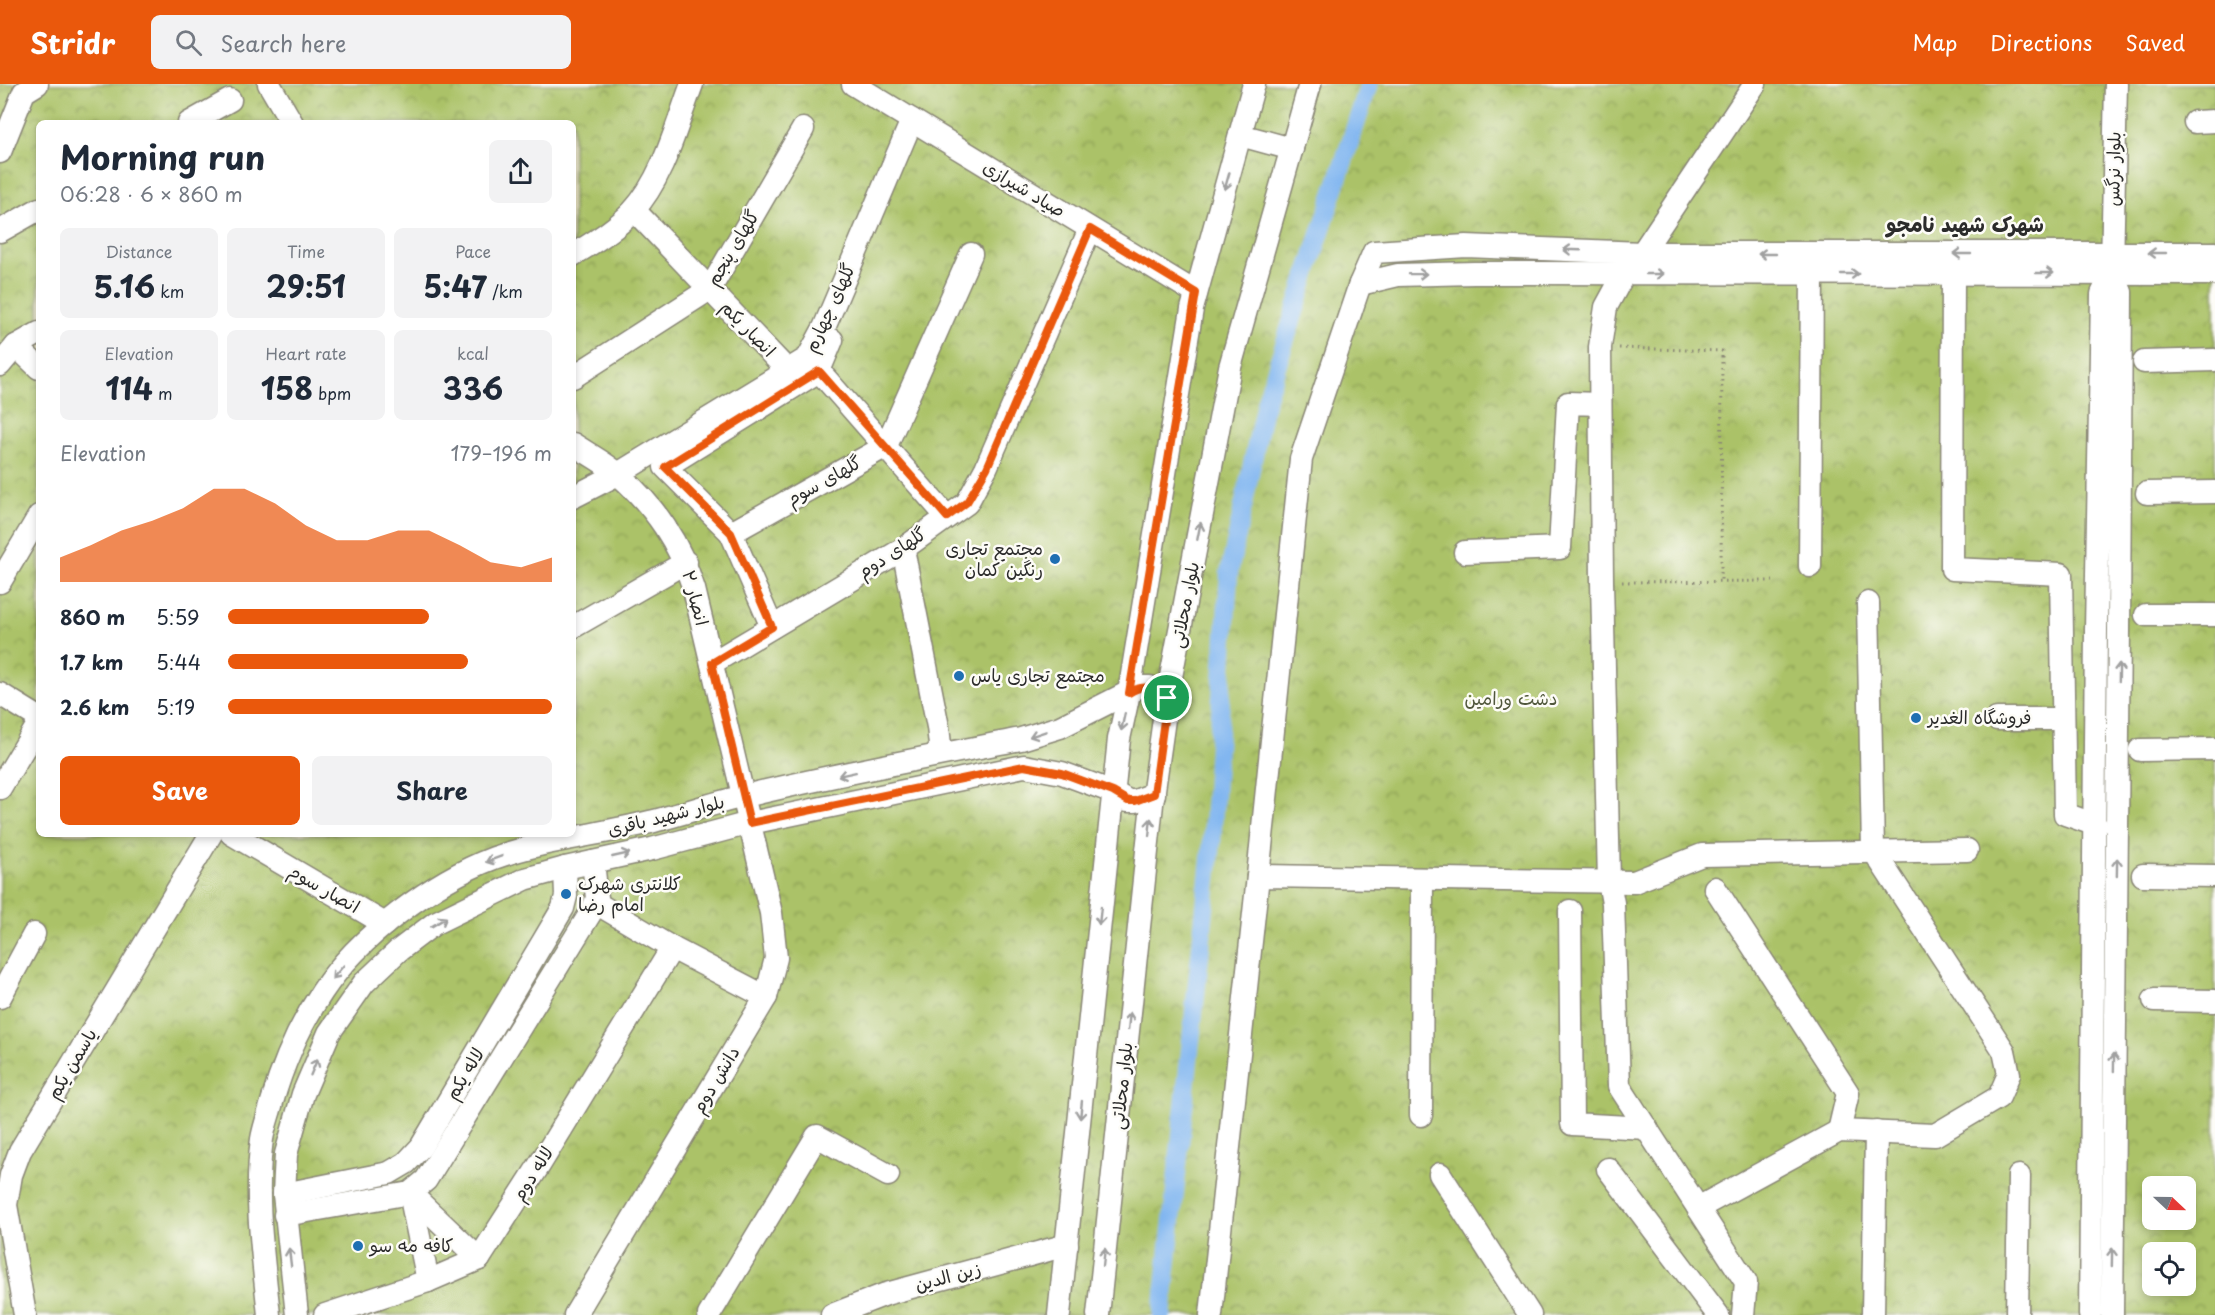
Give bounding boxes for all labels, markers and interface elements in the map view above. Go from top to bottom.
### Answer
search box [151,15,571,69]
text: Stridr [30,21,115,64]
icon: search [172,26,205,59]
text: Search here [220,26,346,59]
text: Map [1912,26,1957,58]
text: Directions [1990,26,2092,58]
text: Saved [2125,26,2185,58]
text: Morning run [60,131,265,181]
street label: بلوار نرگس [2098,131,2127,207]
button: share [489,140,552,203]
street label: صیاد شیرازی [978,152,1071,223]
one-way arrow [1221,171,1233,190]
text: 06:28 · 6 × 860 m [60,179,243,209]
street label: گلهای پنجم [698,204,767,291]
district label: شهرک شهید نامجو [1884,207,2044,239]
text: Distance [105,239,173,263]
text: Time [287,239,325,263]
text: Pace [455,239,491,263]
one-way arrow [1562,245,1582,256]
one-way arrow [2147,247,2167,259]
one-way arrow [1757,248,1777,260]
one-way arrow [1952,248,1972,260]
street label: گلهای چهارم [796,258,863,357]
text: 5.16 [94,263,155,308]
text: 29:51 [266,263,346,308]
text: 5:47 [423,263,487,308]
one-way arrow [2034,267,2054,279]
one-way arrow [1407,268,1427,280]
one-way arrow [1644,268,1664,280]
one-way arrow [1839,268,1859,280]
text: km [155,279,184,303]
text: /km [487,279,523,303]
street label: انصار یکم [714,293,783,364]
text: Elevation [104,341,174,365]
text: Heart rate [266,341,346,365]
text: kcal [457,341,489,365]
text: 114 [105,365,153,410]
text: 158 [261,365,313,410]
text: 336 [443,365,503,410]
text: m [153,381,173,405]
text: bpm [313,381,351,405]
text: Elevation [60,438,146,468]
text: 179–196 m [451,438,552,468]
street label: گلهای سوم [781,448,867,513]
street label: گلهای دوم [851,519,932,586]
one-way arrow [1194,522,1205,542]
place label: مجتمع تجاری رنگین کمان [946,534,1043,582]
marker: مجتمع تجاری رنگین کمان [1048,552,1062,566]
street label: بلوار محلاتی [1162,559,1205,650]
street label: انصار ۲ [676,567,717,628]
text: 860 m [60,602,125,632]
text: 5:59 [156,602,200,632]
text: 1.7 km [60,647,123,677]
text: 5:44 [156,647,201,677]
place label: مجتمع تجاری یاس [971,661,1105,689]
one-way arrow [2113,662,2125,682]
marker: مجتمع تجاری یاس [952,669,966,683]
pin [1141,672,1192,723]
icon: arrive [1150,681,1183,714]
park label: دشت ورامین [1464,684,1558,711]
text: 2.6 km [60,692,129,722]
text: 5:19 [156,692,195,722]
place label: فروشگاه الغدیر [1926,703,2031,730]
marker: فروشگاه الغدیر [1909,711,1923,725]
one-way arrow [1117,712,1128,732]
one-way arrow [1029,729,1048,740]
button: Save [60,756,300,825]
button: Share [312,756,552,825]
one-way arrow [838,769,858,780]
street label: بلوار شهید باقری [604,787,727,842]
one-way arrow [1145,818,1156,838]
one-way arrow [611,849,630,861]
one-way arrow [486,854,504,865]
street label: انصار سوم [283,856,366,921]
one-way arrow [2111,857,2123,877]
place label: کلانتری شهرک امام رضا [578,869,681,919]
marker: کلانتری شهرک امام رضا [559,887,573,901]
one-way arrow [1094,905,1105,925]
one-way arrow [430,915,447,927]
one-way arrow [331,964,345,979]
one-way arrow [1124,1012,1135,1032]
street label: یاسمن یکم [39,1023,104,1105]
street label: دانش دوم [684,1040,747,1119]
street label: بلوار محلاتی [1103,1041,1139,1131]
street label: لاله یکم [438,1042,492,1105]
one-way arrow [2109,1052,2120,1072]
one-way arrow [310,1058,321,1076]
one-way arrow [1075,1099,1086,1119]
street label: لاله دوم [504,1140,561,1207]
north arrow [2142,1176,2196,1230]
map controls [2142,1176,2196,1296]
place label: کافه مه سو [368,1231,454,1258]
marker: کافه مه سو [351,1239,365,1253]
button: locate [2142,1242,2196,1296]
one-way arrow [1099,1247,1110,1267]
one-way arrow [2106,1247,2118,1267]
one-way arrow [284,1248,295,1267]
street label: زین الدین [912,1254,984,1297]

